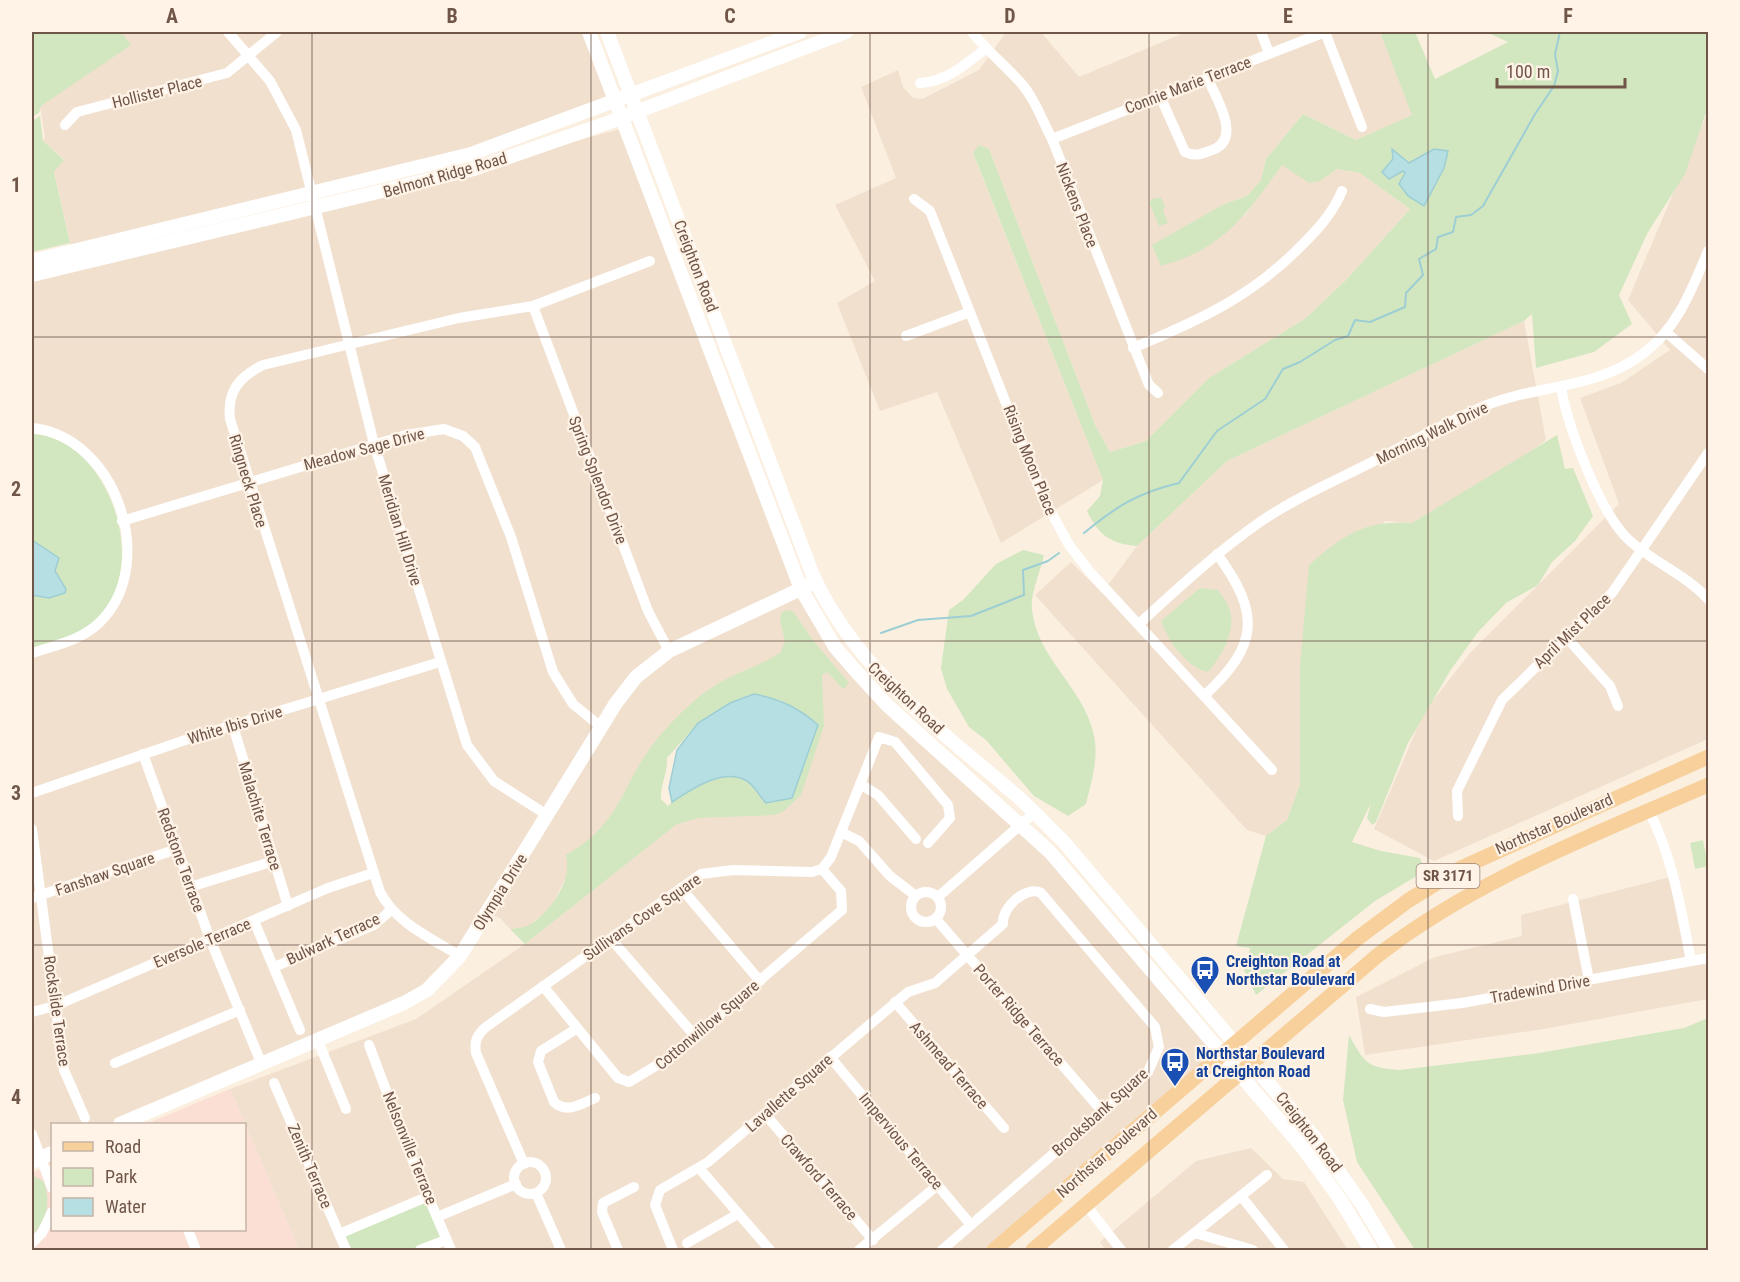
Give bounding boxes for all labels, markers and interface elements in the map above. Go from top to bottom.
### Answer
text: A [166,4,178,28]
text: B [446,4,458,28]
text: C [724,4,736,28]
text: D [1004,4,1016,28]
text: E [1283,4,1293,28]
text: F [1563,4,1573,28]
scale bar [1497,51,1624,89]
street label: Connie Marie Terrace [1122,52,1254,118]
text: 100 m [1506,61,1550,82]
street label: Hollister Place [110,72,204,112]
street label: Belmont Ridge Road [381,148,509,202]
street label: Nickens Place [1052,160,1102,250]
text: 1 [11,173,21,197]
street label: Creighton Road [670,217,722,315]
street label: Morning Walk Drive [1373,398,1491,468]
street label: Rising Moon Place [999,402,1061,518]
street label: Spring Splendor Drive [565,413,631,547]
street label: Meadow Sage Drive [302,424,426,474]
street label: Ringneck Place [225,432,271,530]
street label: Meridian Hill Drive [374,472,426,588]
text: 2 [11,477,21,501]
street label: April Mist Place [1530,590,1614,672]
street label: Creighton Road [864,658,948,738]
street label: White Ibis Drive [185,702,285,748]
street label: Malachite Terrace [234,759,286,873]
text: 3 [11,781,21,805]
street label: Northstar Boulevard [1492,790,1616,858]
street label: Redstone Terrace [153,805,209,915]
street label: Fanshaw Square [53,848,157,900]
street label: Olympia Drive [469,850,531,934]
road number: SR 3171 [1416,864,1480,888]
street label: Sullivans Cove Square [580,869,704,965]
street label: Bulwark Terrace [283,909,383,969]
street label: Eversole Terrace [151,914,253,972]
place label: Creighton Road at Northstar Boulevard [1226,952,1355,989]
street label: Rockslide Terrace [40,954,74,1068]
bus stop icon: Creighton Road at Northstar Boulevard [1189,954,1221,996]
street label: Porter Ridge Terrace [970,960,1068,1070]
street label: Tradewind Drive [1489,971,1591,1007]
street label: Cottonwillow Square [651,976,763,1074]
street label: Ashmead Terrace [906,1017,992,1113]
place label: Northstar Boulevard at Creighton Road [1196,1044,1325,1081]
bus stop icon: Northstar Boulevard at Creighton Road [1159,1046,1191,1088]
street label: Lavallette Square [742,1050,836,1136]
street label: Brooksbank Square [1048,1064,1152,1160]
text: 4 [11,1085,21,1109]
street label: Creighton Road [1272,1088,1346,1176]
street label: Nelsonville Terrace [379,1089,441,1207]
street label: Impervious Terrace [855,1089,947,1193]
street label: Northstar Boulevard [1053,1104,1161,1202]
street label: Zenith Terrace [284,1121,336,1211]
legend [51,1123,246,1231]
street label: Crawford Terrace [776,1130,862,1224]
text: Road [105,1136,141,1157]
text: Park [105,1166,137,1187]
text: Water [105,1196,147,1217]

